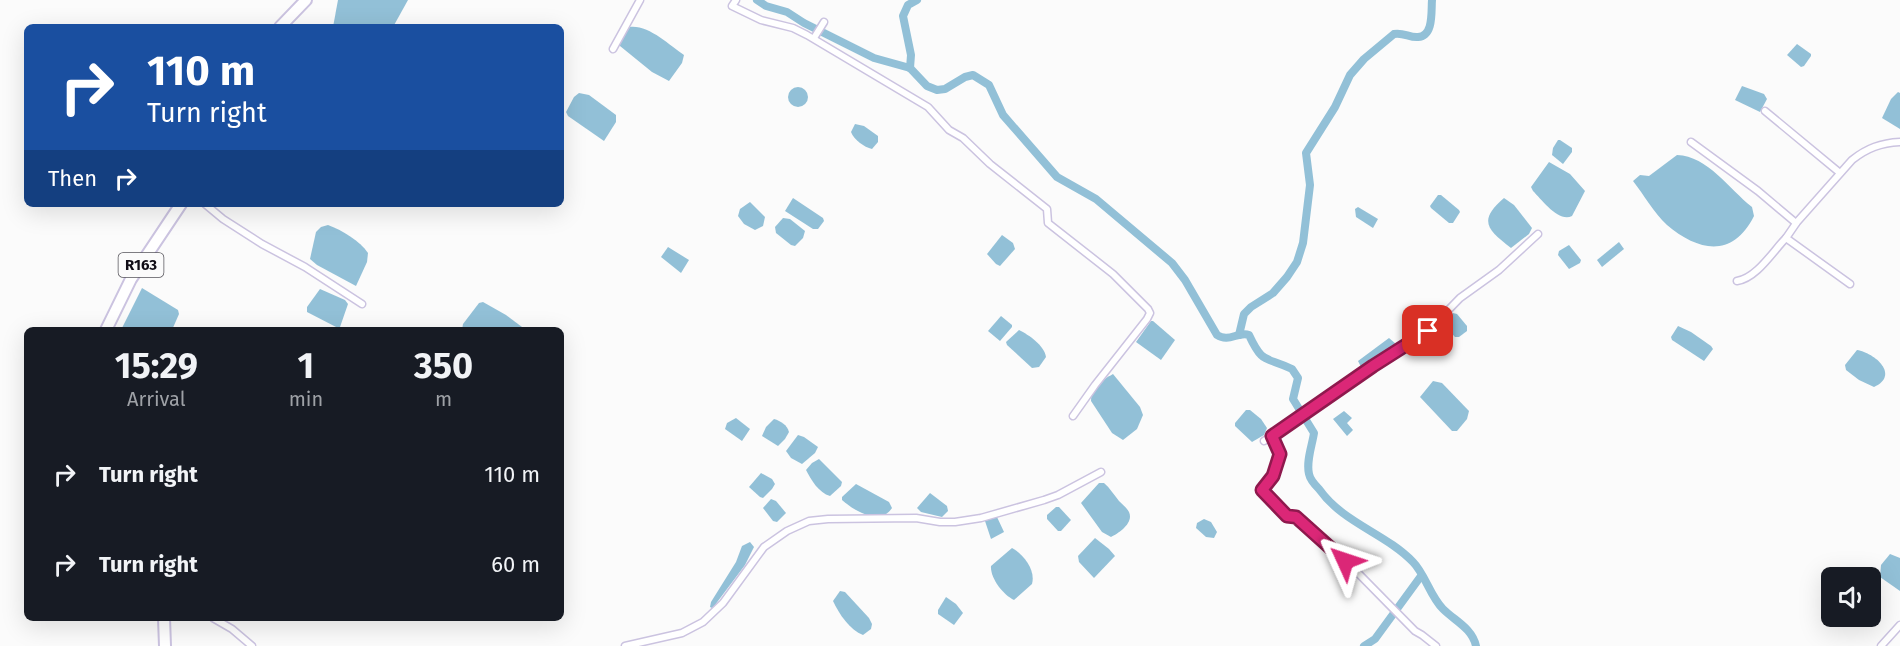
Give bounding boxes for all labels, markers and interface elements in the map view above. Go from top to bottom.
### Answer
text: 110 m [147,46,255,96]
icon: right [48,48,126,126]
text: Turn right [147,97,267,129]
icon: right [109,162,142,195]
text: Then [48,165,97,192]
road number: R163 [118,253,164,277]
pin [1402,305,1453,356]
icon: arrive [1411,314,1444,347]
text: 15:29 [115,344,198,388]
text: 1 [298,344,314,388]
text: 350 [414,344,473,388]
text: Arrival [127,387,186,411]
text: min [289,387,323,411]
text: m [435,387,452,411]
icon: right [48,458,81,491]
text: Turn right [99,461,198,488]
text: 110 m [484,461,540,488]
position arrow [1313,529,1377,593]
icon: right [48,548,81,581]
text: Turn right [99,551,198,578]
text: 60 m [491,551,540,578]
map controls [1821,567,1881,627]
button: sound [1821,567,1881,627]

